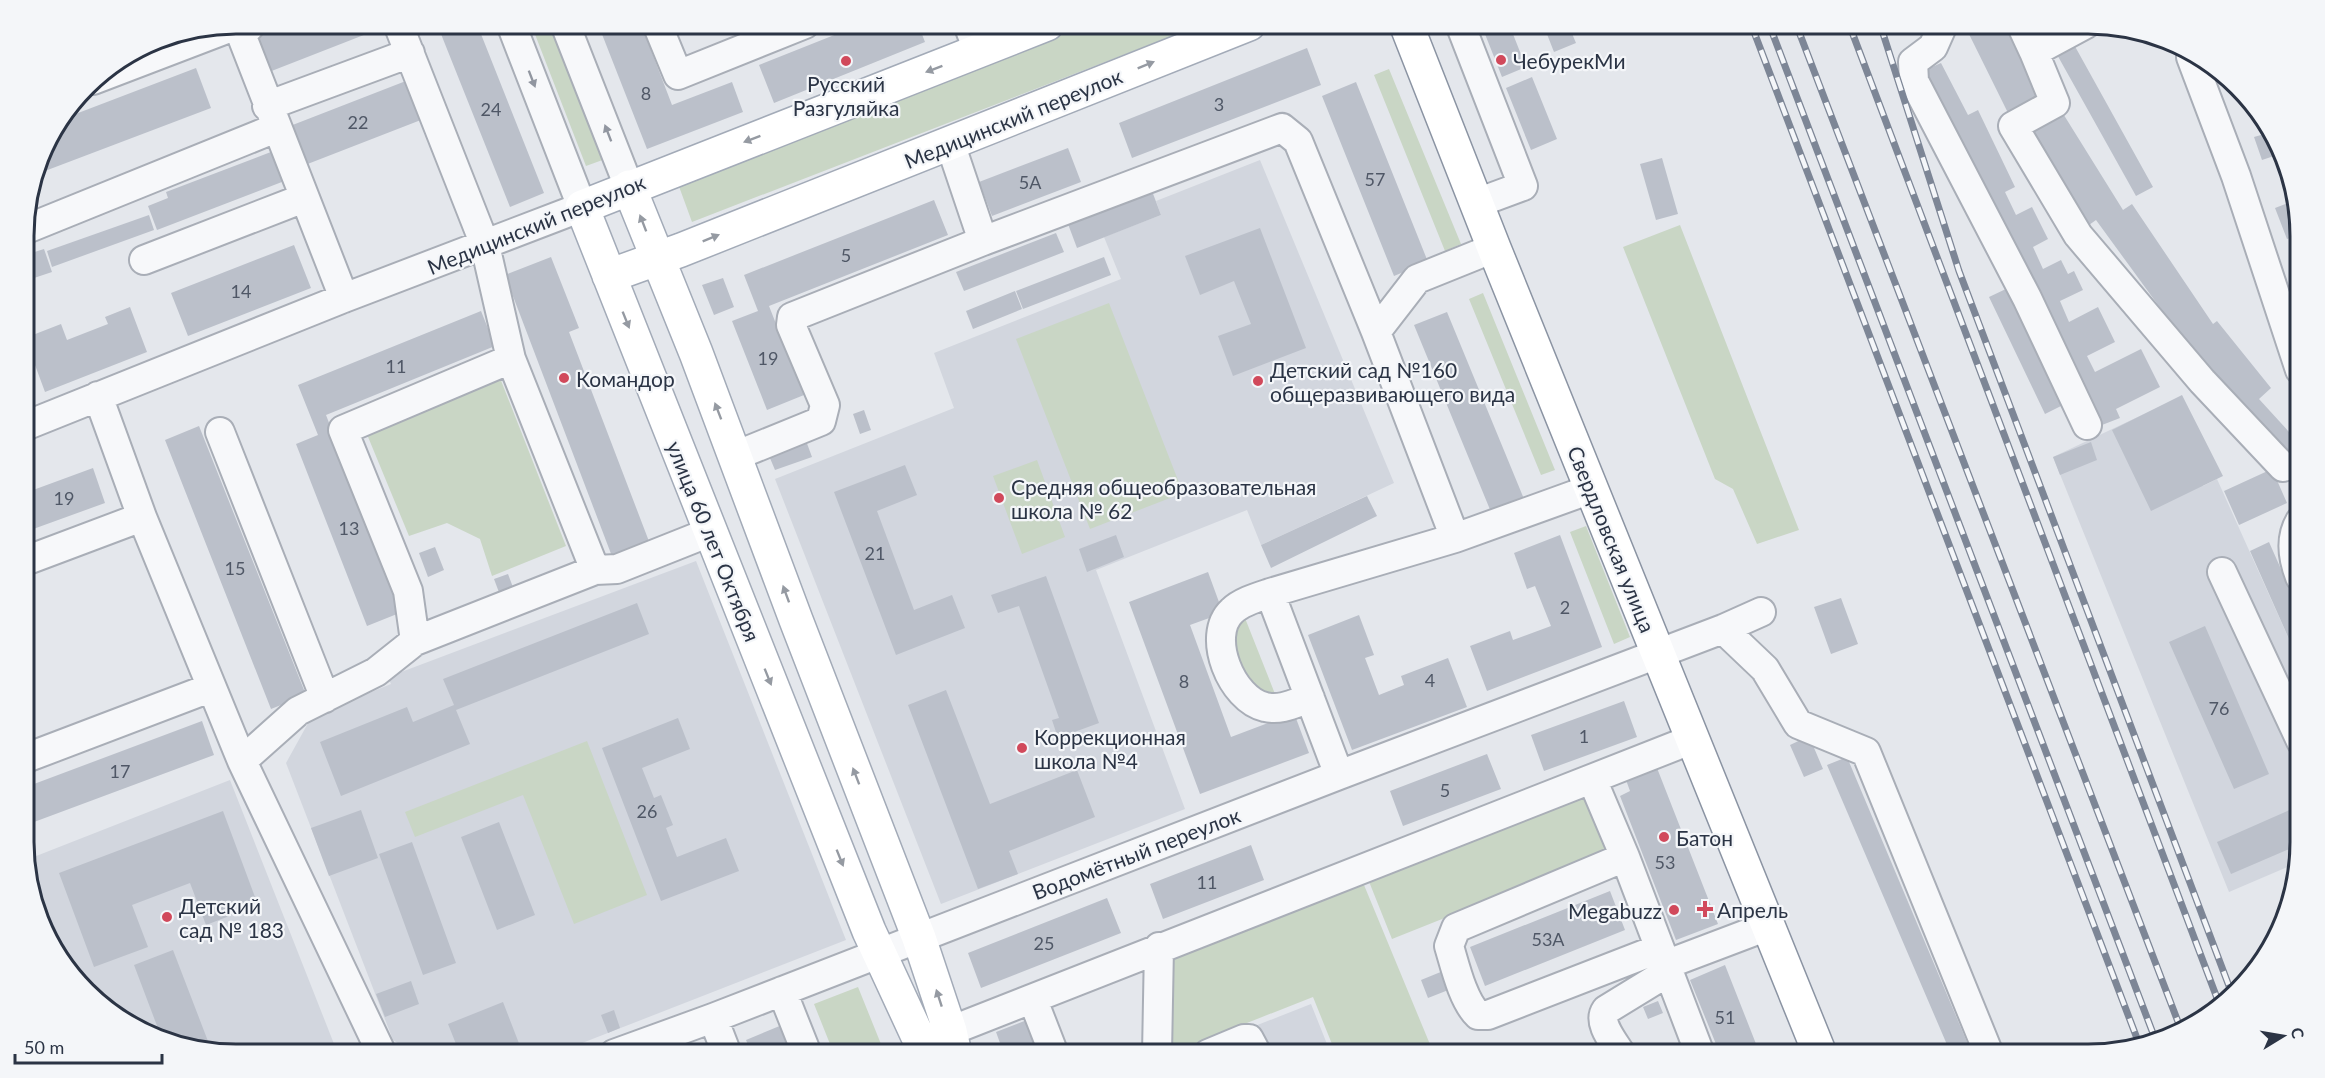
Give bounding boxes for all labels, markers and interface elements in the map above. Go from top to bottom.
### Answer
place label: ЧебурекМи [1513,48,1626,73]
marker: ЧебурекМи [1494,53,1508,67]
marker: Русский Разгуляйка [839,54,853,68]
one-way arrow [1137,60,1155,69]
street label: Медицинский переулок [900,63,1126,173]
one-way arrow [925,64,943,74]
one-way arrow [527,70,537,88]
place label: Русский Разгуляйка [793,71,899,120]
house number: 8 [641,82,651,104]
house number: 3 [1214,93,1224,115]
house number: 24 [481,98,501,120]
house number: 22 [348,111,368,133]
one-way arrow [602,123,612,141]
one-way arrow [743,135,761,144]
house number: 57 [1365,168,1385,190]
street label: Медицинский переулок [423,169,649,279]
house number: 5А [1019,171,1042,193]
one-way arrow [638,214,647,232]
one-way arrow [703,233,721,243]
house number: 5 [841,244,851,266]
house number: 14 [231,280,251,302]
one-way arrow [622,311,631,329]
house number: 19 [758,347,778,369]
house number: 11 [386,355,406,377]
place label: Детский сад №160 общеразвивающего вида [1270,357,1515,406]
place label: Командор [576,366,675,391]
marker: Командор [557,371,571,385]
marker: Детский сад №160 общеразвивающего вида [1251,374,1265,388]
one-way arrow [713,402,722,420]
street label: улица 60 лет Октября [662,437,766,645]
street label: Свердловская улица [1563,442,1661,636]
place label: Средняя общеобразовательная школа № 62 [1011,474,1316,523]
house number: 19 [54,487,74,509]
marker: Средняя общеобразовательная школа № 62 [992,491,1006,505]
house number: 13 [339,517,359,539]
house number: 21 [865,542,885,564]
house number: 15 [225,557,245,579]
one-way arrow [781,585,790,603]
house number: 2 [1560,596,1570,618]
one-way arrow [764,668,773,686]
house number: 4 [1425,669,1435,691]
house number: 8 [1179,670,1189,692]
house number: 76 [2209,697,2229,719]
place label: Коррекционная школа №4 [1034,724,1186,773]
house number: 1 [1579,725,1589,747]
marker: Коррекционная школа №4 [1015,741,1029,755]
house number: 17 [110,760,130,782]
one-way arrow [851,766,861,784]
house number: 5 [1440,779,1450,801]
house number: 26 [637,800,657,822]
street label: Водомётный переулок [1028,802,1244,904]
place label: Батон [1676,825,1733,850]
marker: Батон [1657,830,1671,844]
one-way arrow [836,849,845,867]
house number: 53 [1655,851,1675,873]
house number: 11 [1197,871,1217,893]
place label: Детский сад № 183 [179,893,284,942]
place label: Апрель [1717,897,1788,922]
place label: Megabuzz [1568,898,1662,923]
marker: Апрель [1698,902,1712,916]
marker: Megabuzz [1667,903,1681,917]
marker: Детский сад № 183 [160,910,174,924]
house number: 53А [1531,928,1565,950]
house number: 25 [1034,932,1054,954]
one-way arrow [934,989,943,1007]
house number: 51 [1715,1006,1735,1028]
north arrow [2253,1006,2313,1066]
text: С [2288,1026,2309,1040]
scale bar [15,1027,162,1065]
text: 50 m [24,1036,64,1058]

